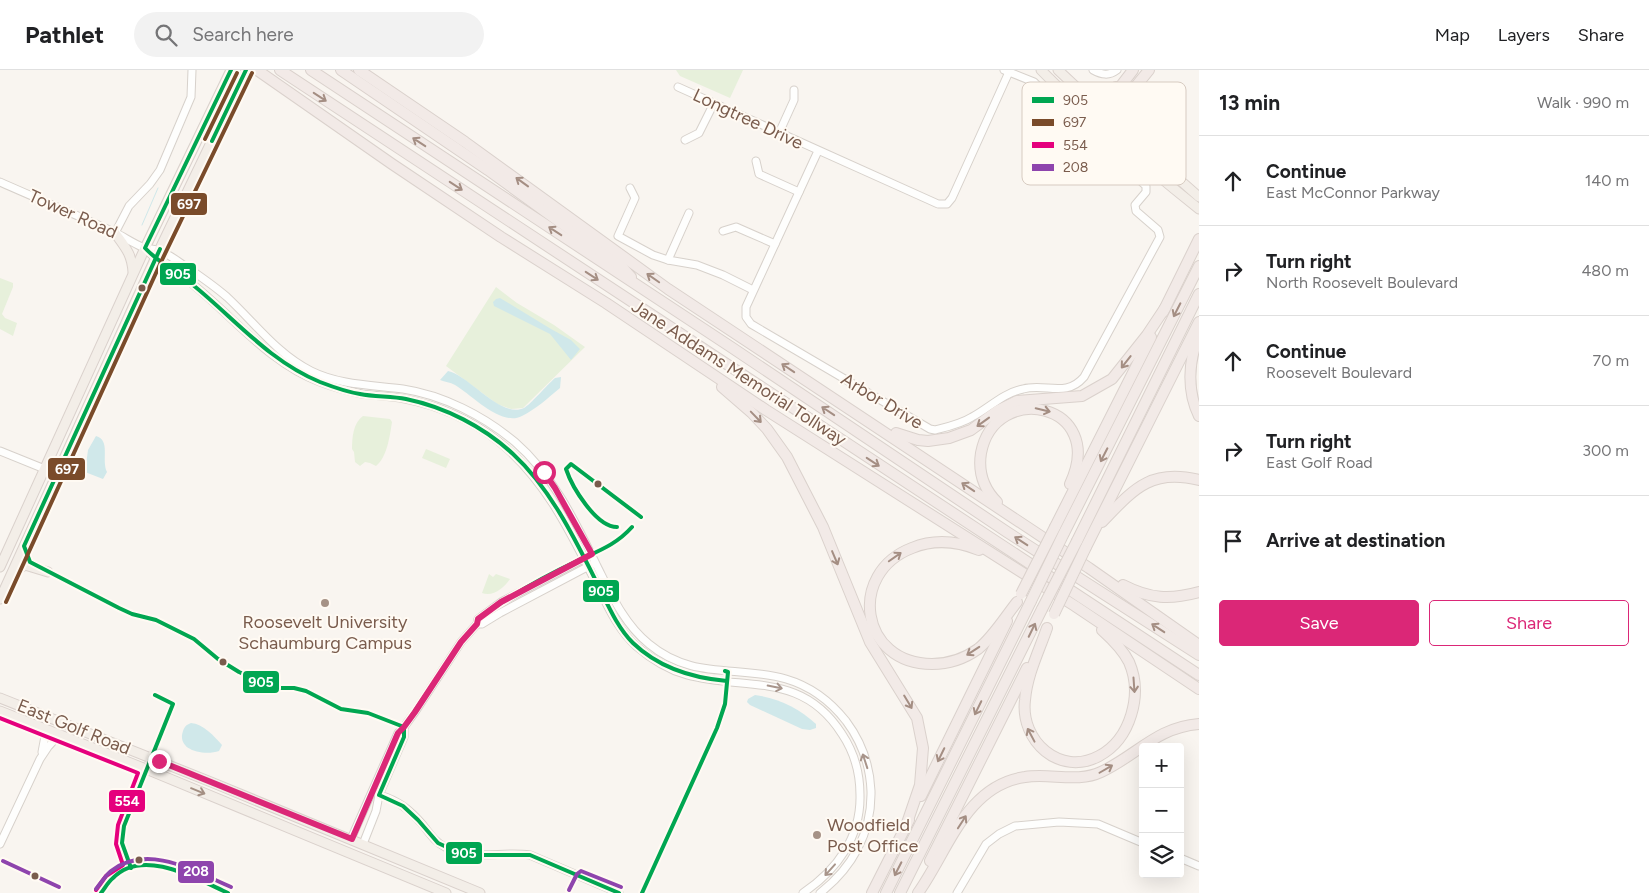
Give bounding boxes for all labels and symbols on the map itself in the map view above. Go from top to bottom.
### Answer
legend [1022,82,1186,185]
street label: Longtree Drive [689,84,807,154]
one-way arrow [313,92,327,102]
text: 905 [1063,92,1088,109]
text: 697 [1063,114,1087,131]
one-way arrow [413,136,427,146]
text: 554 [1063,137,1088,154]
text: 208 [1063,159,1088,176]
one-way arrow [515,177,529,187]
one-way arrow [449,181,463,192]
street label: Tower Road [25,185,121,243]
line badge: 697 [170,192,208,216]
text: 697 [177,196,201,213]
one-way arrow [548,226,562,236]
line badge: 905 [159,262,197,286]
text: 905 [165,266,191,283]
one-way arrow [584,271,598,281]
one-way arrow [646,273,660,283]
unlabelled marker [137,283,147,293]
street label: Jane Addams Memorial Tollway [628,295,851,451]
one-way arrow [1172,302,1182,317]
one-way arrow [1121,355,1131,369]
one-way arrow [782,363,796,373]
street label: Arbor Drive [837,368,927,434]
one-way arrow [821,406,835,417]
one-way arrow [1034,406,1050,415]
one-way arrow [750,411,762,423]
one-way arrow [977,416,990,427]
one-way arrow [1099,447,1108,462]
line badge: 697 [47,457,86,481]
one-way arrow [866,457,880,467]
text: 697 [55,461,79,478]
route start [533,461,556,484]
unlabelled marker [593,479,603,489]
one-way arrow [961,482,975,492]
one-way arrow [1014,536,1028,546]
one-way arrow [831,550,841,565]
one-way arrow [888,552,902,562]
line badge: 905 [582,579,620,603]
text: 905 [588,583,614,600]
marker: Roosevelt University Schaumburg Campus [319,597,331,609]
place label: Roosevelt University Schaumburg Campus [238,611,412,654]
one-way arrow [1028,623,1037,638]
one-way arrow [1152,623,1166,633]
one-way arrow [967,646,981,656]
unlabelled marker [218,657,228,667]
line badge: 905 [242,670,280,694]
text: 905 [248,674,274,691]
one-way arrow [1129,676,1139,692]
one-way arrow [767,683,783,692]
street label: East Golf Road [14,694,134,760]
one-way arrow [903,695,913,709]
one-way arrow [973,700,983,715]
one-way arrow [1026,727,1036,742]
one-way arrow [936,747,945,762]
route end [148,750,171,773]
one-way arrow [860,753,870,769]
one-way arrow [1098,763,1112,773]
one-way arrow [190,786,205,796]
line badge: 554 [108,789,146,813]
text: 554 [114,793,140,810]
place label: Woodfield Post Office [827,814,918,857]
one-way arrow [957,815,967,829]
marker: Woodfield Post Office [811,829,823,841]
line badge: 905 [445,841,483,865]
text: 905 [451,845,477,862]
unlabelled marker [134,855,144,865]
line badge: 208 [177,860,215,884]
one-way arrow [893,861,902,876]
text: 208 [183,863,209,880]
one-way arrow [825,864,836,877]
unlabelled marker [30,871,40,881]

